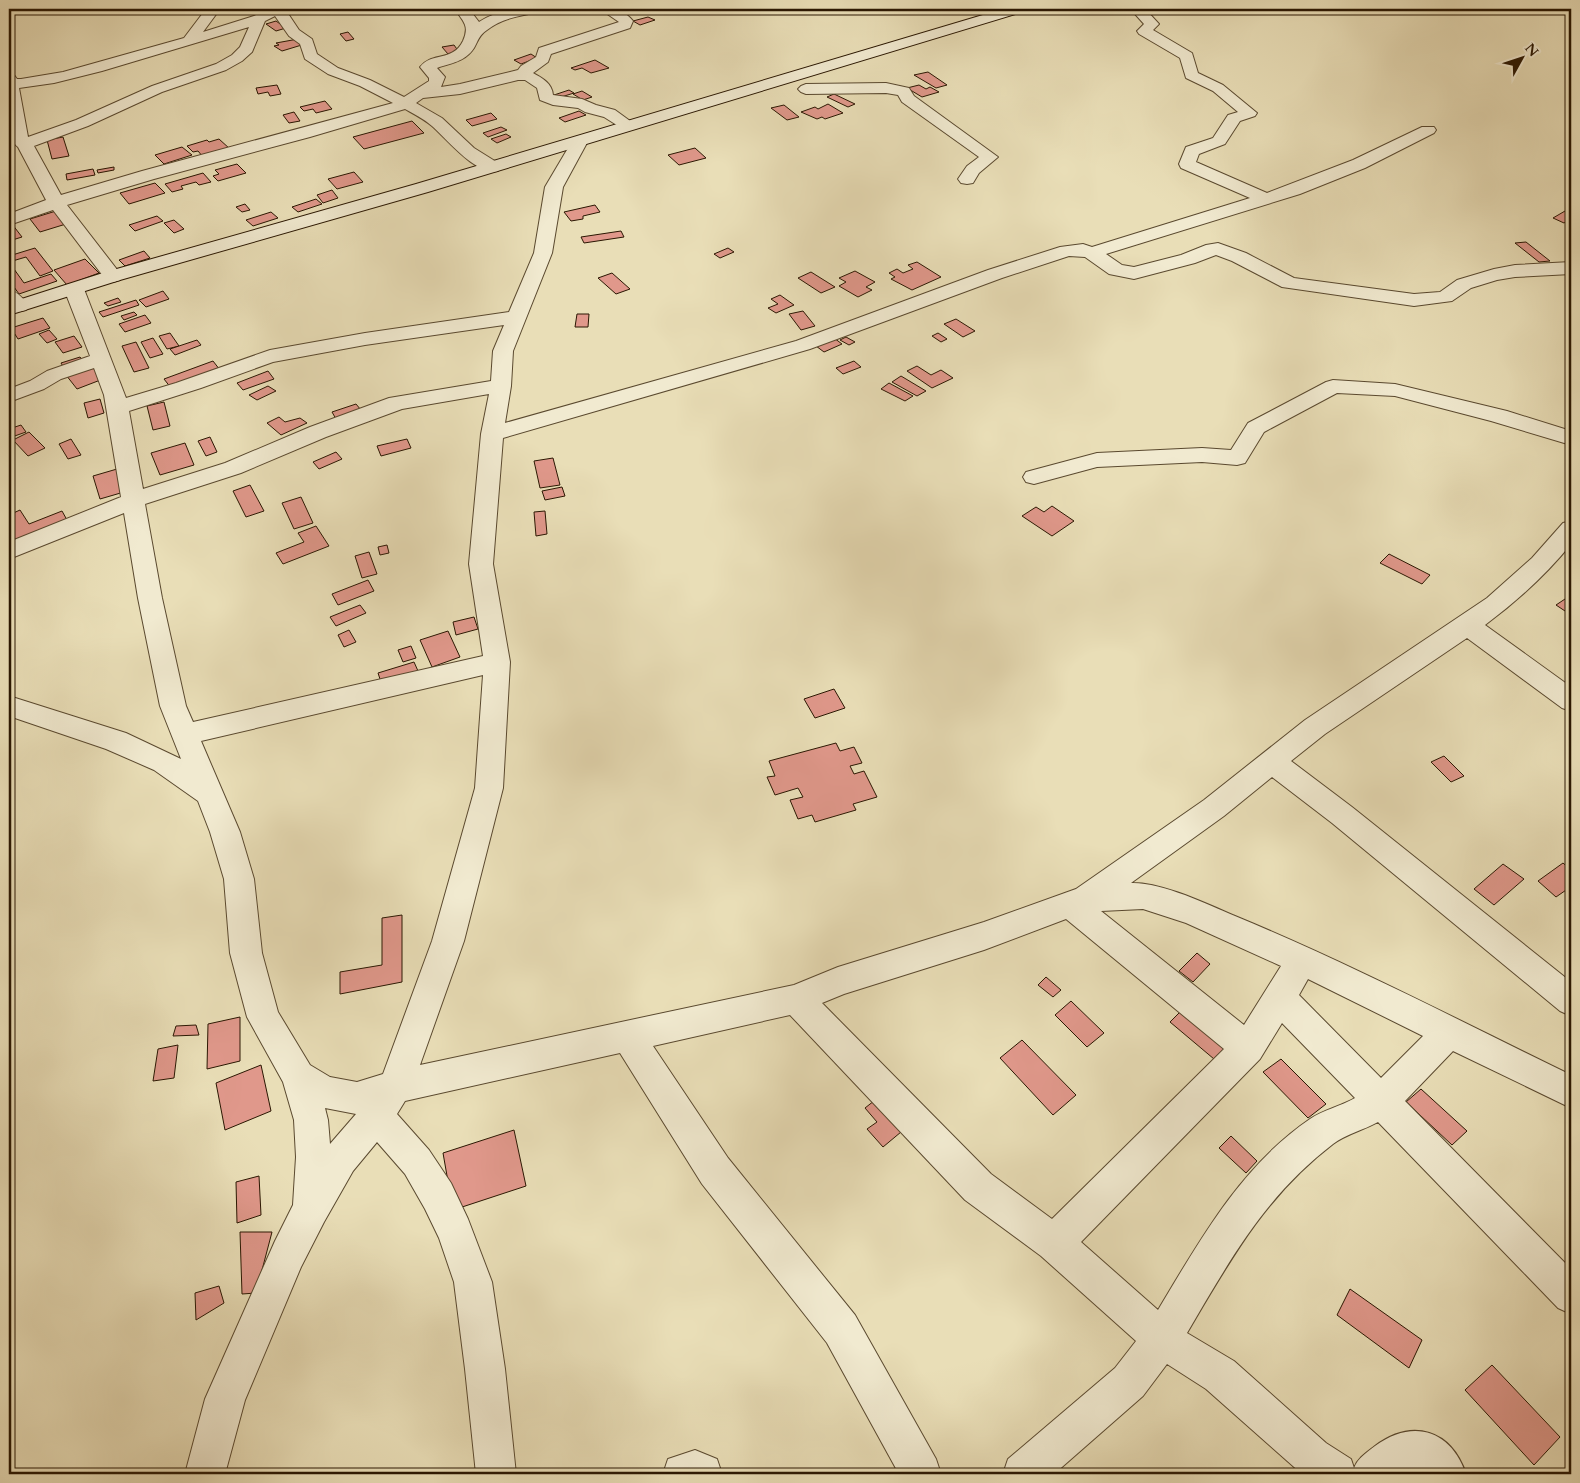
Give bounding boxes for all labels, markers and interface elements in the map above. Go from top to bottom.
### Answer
north arrow [1498,32,1548,82]
text: N [1520,39,1543,61]

